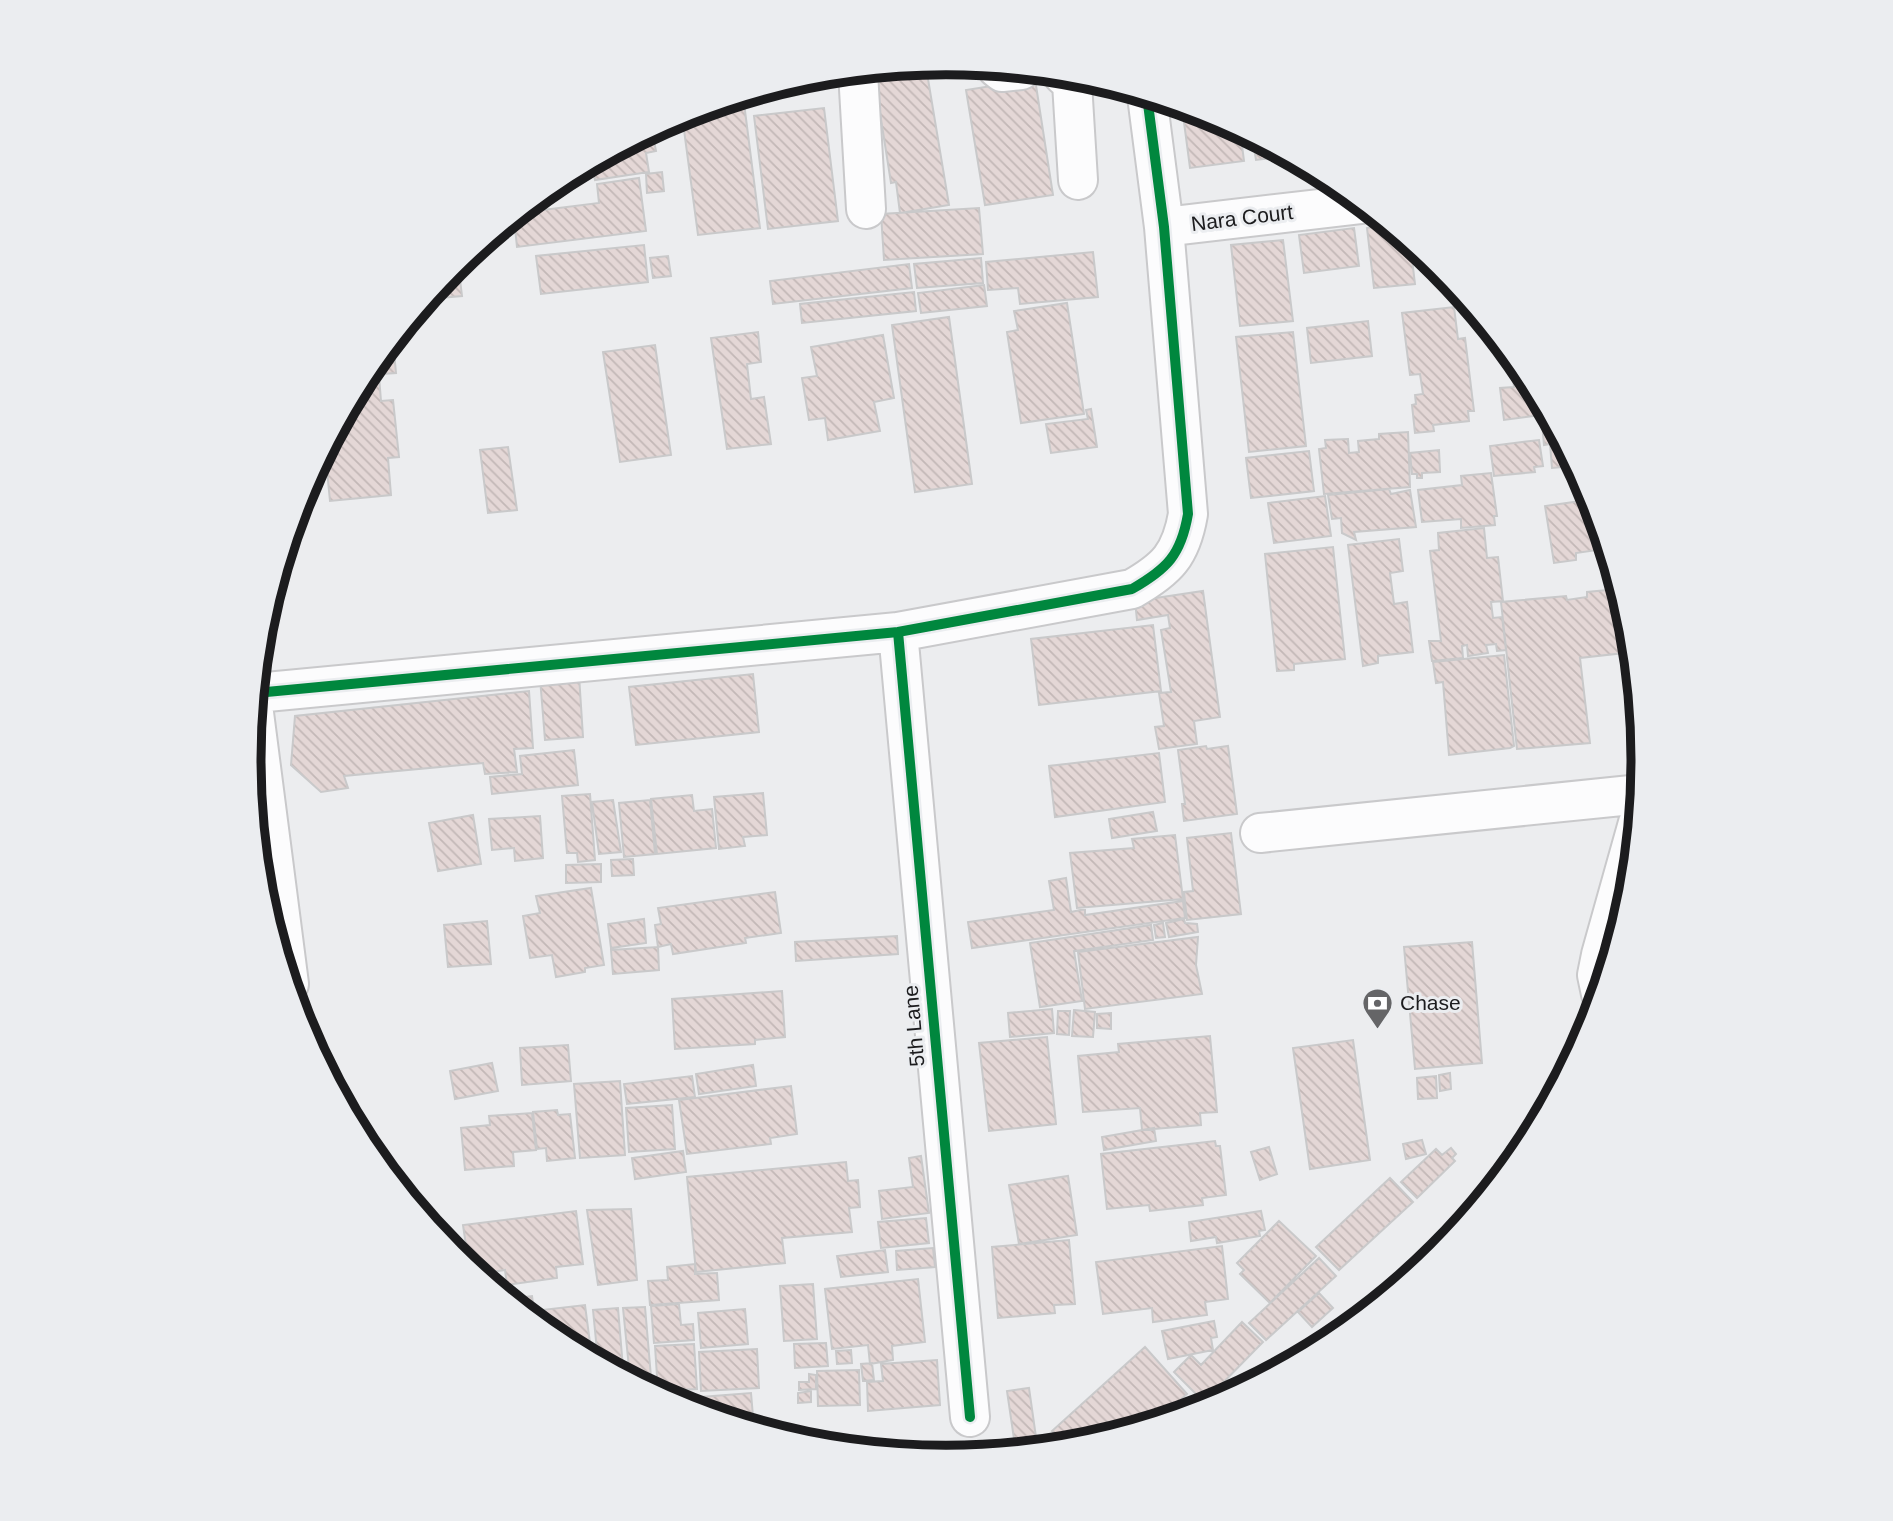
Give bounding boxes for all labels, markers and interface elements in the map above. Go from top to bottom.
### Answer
street label: Nara Court [1190,200,1294,235]
street label: 5th Lane [898,984,929,1068]
bank icon: Chase [1360,986,1394,1030]
place label: Chase [1400,991,1461,1014]

